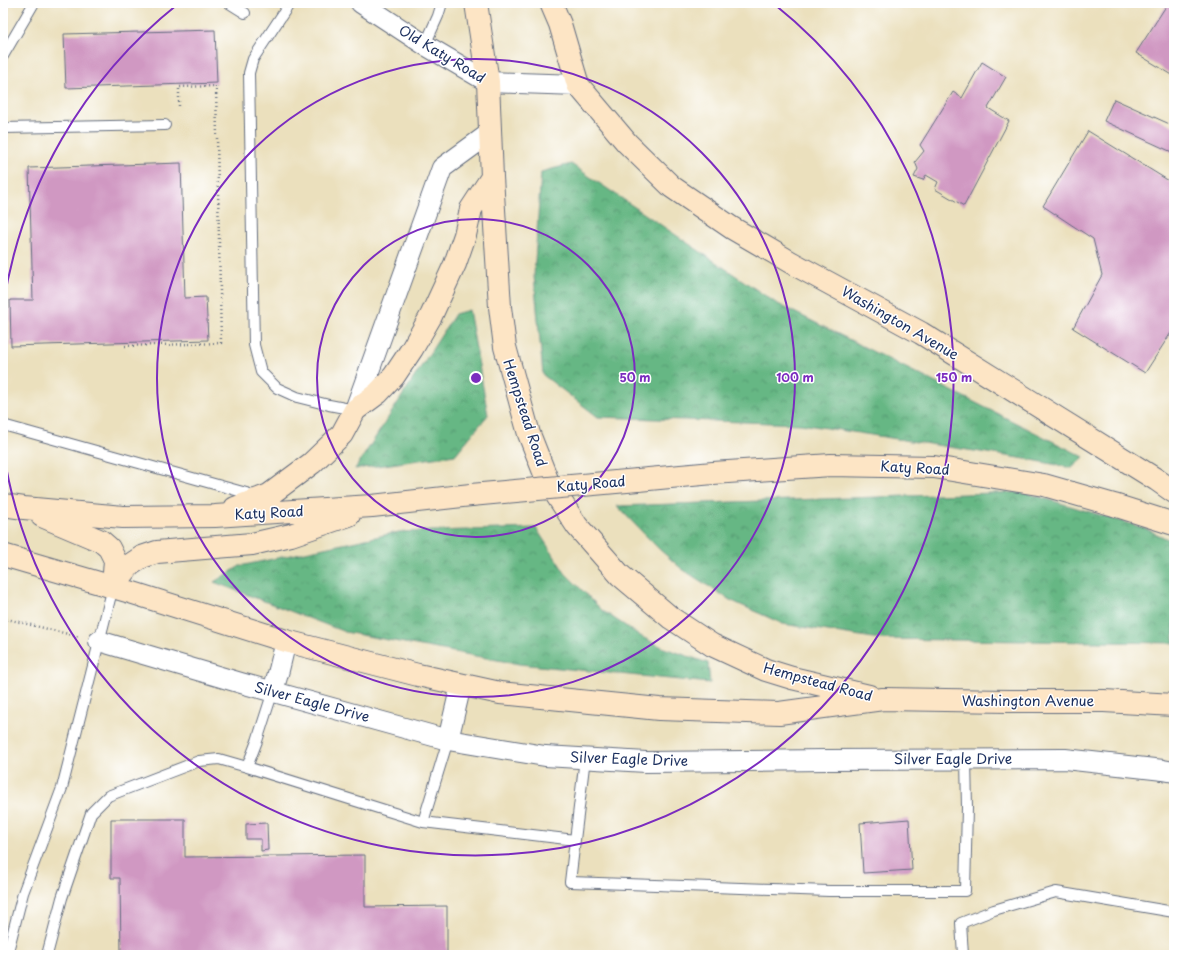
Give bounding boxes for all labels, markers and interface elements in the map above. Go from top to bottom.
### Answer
street label: Old Katy Road [395,19,490,88]
street label: Washington Avenue [838,280,963,365]
street label: Hempstead Road [498,356,553,469]
text: 50 m [619,368,651,386]
text: 100 m [776,368,814,386]
text: 150 m [936,368,972,386]
centre of rings [469,371,483,385]
street label: Katy Road [880,455,950,480]
street label: Katy Road [556,470,626,497]
street label: Katy Road [234,500,304,525]
street label: Hempstead Road [761,657,875,706]
street label: Silver Eagle Drive [252,676,372,727]
street label: Washington Avenue [962,690,1095,711]
street label: Silver Eagle Drive [570,746,688,771]
street label: Silver Eagle Drive [894,748,1012,769]

